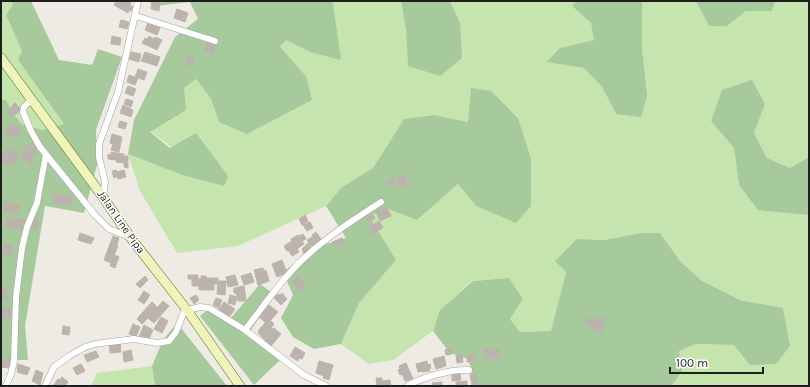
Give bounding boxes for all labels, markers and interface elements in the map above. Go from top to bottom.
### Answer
street label: Jalan Line Pipa [94,188,148,256]
scale bar [670,349,763,375]
text: 100 m [676,356,708,370]

